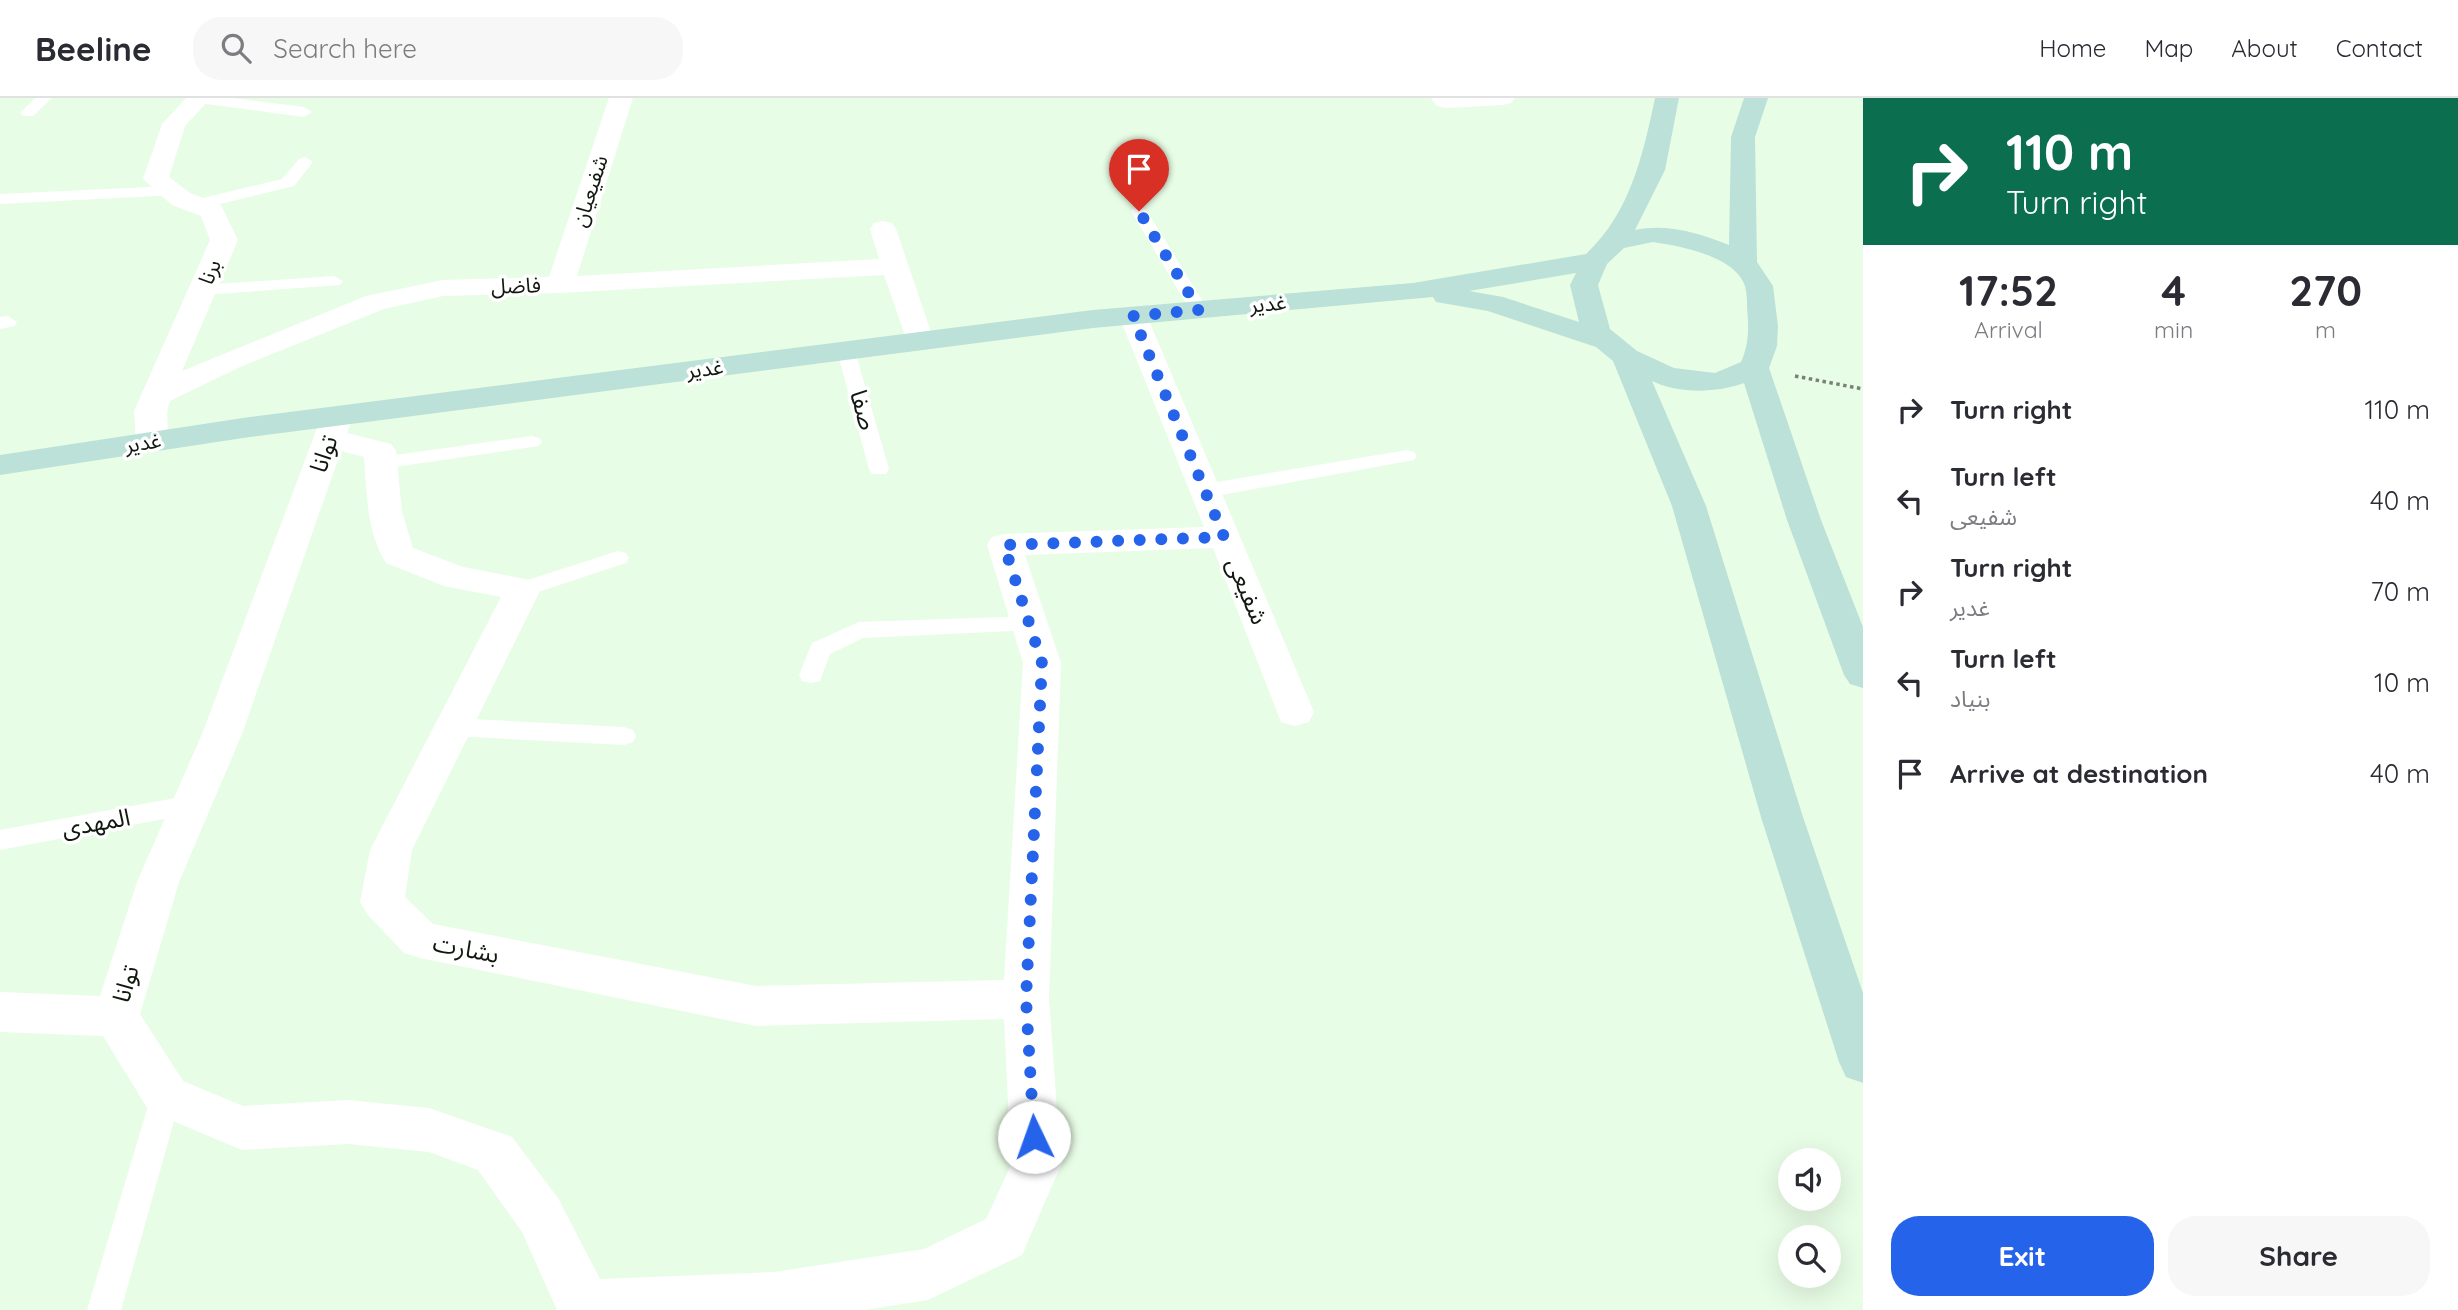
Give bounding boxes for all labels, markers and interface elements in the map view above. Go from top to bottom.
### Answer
search box [193,17,683,80]
text: Beeline [35,28,151,69]
icon: search [217,29,255,67]
text: Search here [273,32,417,65]
text: Home [2039,33,2106,63]
text: Map [2144,33,2193,63]
text: About [2231,33,2298,63]
text: Contact [2336,33,2423,63]
text: 110 m [2006,121,2133,182]
icon: right [1891,126,1982,217]
pin [1109,139,1169,211]
icon: arrive [1120,150,1158,188]
street label: شفیعیان [565,151,613,230]
text: Turn right [2006,182,2147,222]
street label: برنا [192,255,226,288]
text: 17:52 [1959,264,2058,317]
text: 4 [2161,264,2186,317]
text: 270 [2289,264,2362,317]
street label: فاضل [491,271,541,299]
street label: غدیر [1248,288,1287,318]
text: Arrival [1974,315,2043,344]
text: min [2154,315,2193,344]
text: m [2315,315,2336,344]
street label: غدیر [684,353,724,383]
street label: صفا [844,386,884,433]
icon: right [1891,391,1929,429]
text: Turn right [1950,393,2072,426]
text: 110 m [2364,393,2430,426]
street label: غدیر [122,426,163,458]
street label: توانا [303,431,344,476]
text: Turn left [1950,460,2057,493]
icon: left [1891,482,1929,520]
text: 40 m [2370,484,2430,517]
text: شفیعی [1950,502,2017,531]
text: Turn right [1950,551,2072,584]
street label: شفیعی [1220,553,1275,629]
icon: right [1891,573,1929,611]
text: 70 m [2370,575,2430,608]
text: غدیر [1950,593,1990,622]
text: Turn left [1950,642,2057,675]
icon: left [1891,664,1929,702]
text: 10 m [2374,666,2430,699]
text: بنیاد [1950,684,1990,713]
icon: arrive [1891,755,1929,793]
text: Arrive at destination [1950,757,2208,790]
text: 40 m [2370,757,2430,790]
street label: المهدی [59,801,132,843]
street label: بشارت [431,927,502,969]
street label: توانا [105,961,145,1006]
position arrow [997,1100,1071,1174]
map controls [1778,1148,1841,1288]
button: sound [1778,1148,1841,1211]
button: Exit [1891,1216,2154,1296]
button: Share [2168,1216,2430,1296]
button: search [1778,1225,1841,1288]

